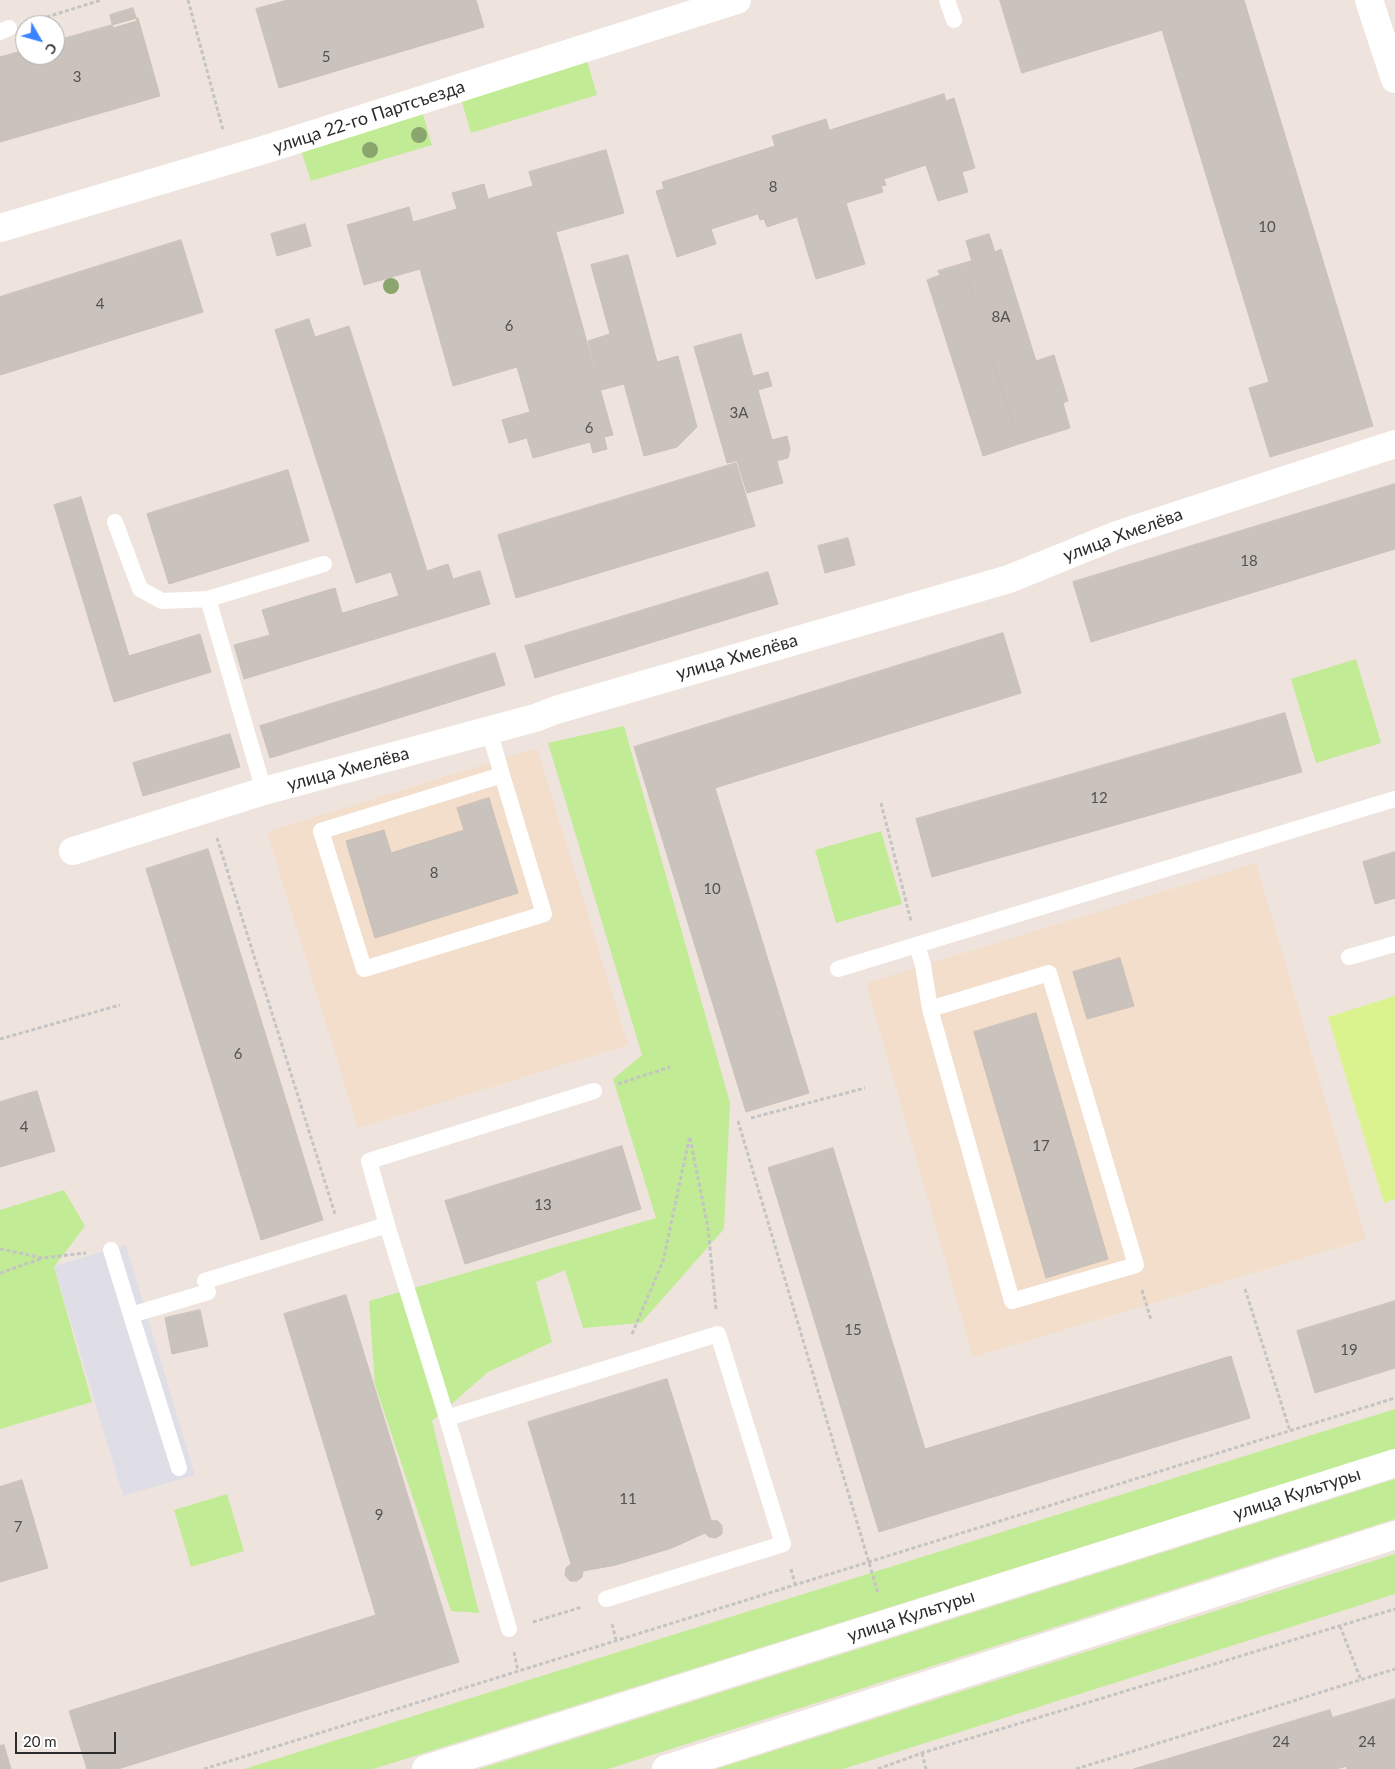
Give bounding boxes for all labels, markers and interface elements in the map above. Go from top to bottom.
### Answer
north arrow [15,15,65,65]
text: С [42,40,61,58]
house number: 5 [322,48,330,66]
house number: 3 [73,68,81,86]
street label: улица 22-го Партсъезда [270,76,468,158]
house number: 8 [769,178,777,196]
house number: 10 [1258,218,1276,236]
house number: 4 [96,295,104,313]
house number: 8А [992,308,1010,326]
house number: 6 [505,317,513,335]
house number: 3А [730,404,748,422]
house number: 6 [585,419,593,437]
street label: улица Хмелёва [1060,503,1186,567]
house number: 18 [1240,552,1258,570]
street label: улица Хмелёва [674,629,800,685]
street label: улица Хмелёва [285,742,411,796]
house number: 12 [1090,789,1108,807]
house number: 8 [430,864,438,882]
house number: 10 [703,880,721,898]
house number: 6 [234,1045,242,1063]
house number: 4 [20,1118,28,1136]
house number: 17 [1032,1137,1050,1155]
house number: 13 [534,1196,552,1214]
house number: 15 [844,1321,862,1339]
house number: 19 [1340,1341,1358,1359]
street label: улица Культуры [1231,1463,1363,1525]
house number: 11 [619,1490,637,1508]
house number: 9 [375,1506,383,1524]
house number: 7 [14,1518,22,1536]
street label: улица Культуры [845,1585,977,1647]
scale bar [18,1722,119,1754]
text: 20 m [23,1732,57,1750]
house number: 24 [1272,1733,1290,1751]
house number: 24 [1358,1733,1376,1751]

